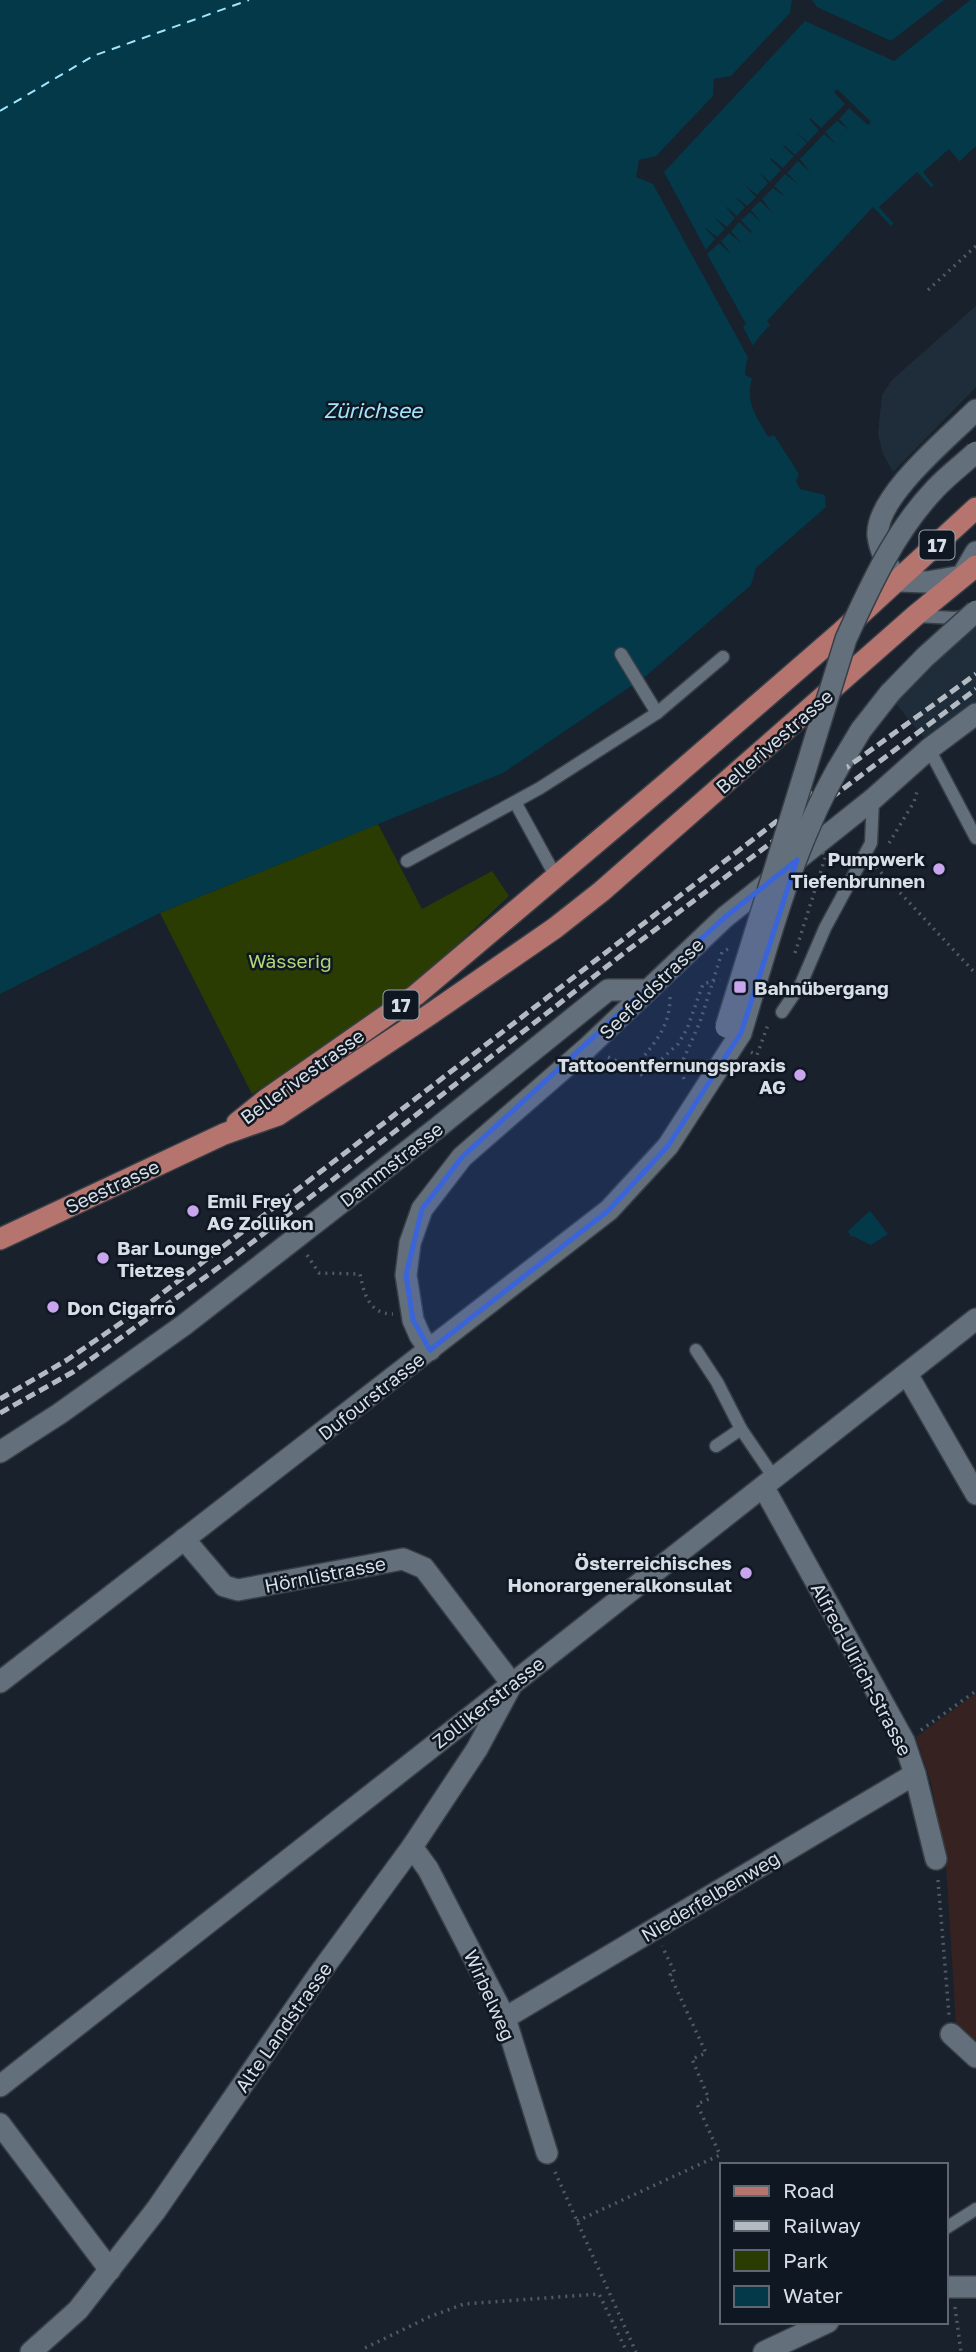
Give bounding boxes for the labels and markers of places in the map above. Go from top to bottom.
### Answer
place label: Pumpwerk Tiefenbrunnen [791,847,925,892]
marker: Pumpwerk Tiefenbrunnen [931,861,947,877]
place label: Bahnübergang [754,976,889,999]
marker: Bahnübergang [732,979,748,995]
place label: Tattooentfernungspraxis AG [557,1053,786,1098]
marker: Tattooentfernungspraxis AG [792,1067,808,1083]
place label: Emil Frey AG Zollikon [207,1189,313,1234]
marker: Emil Frey AG Zollikon [185,1203,201,1219]
place label: Bar Lounge Tietzes [117,1236,222,1281]
marker: Bar Lounge Tietzes [95,1250,111,1266]
place label: Don Cigarro [67,1296,176,1319]
marker: Don Cigarro [45,1299,61,1315]
place label: Österreichisches Honorargeneralkonsulat [507,1551,732,1596]
marker: Österreichisches Honorargeneralkonsulat [738,1565,754,1581]

